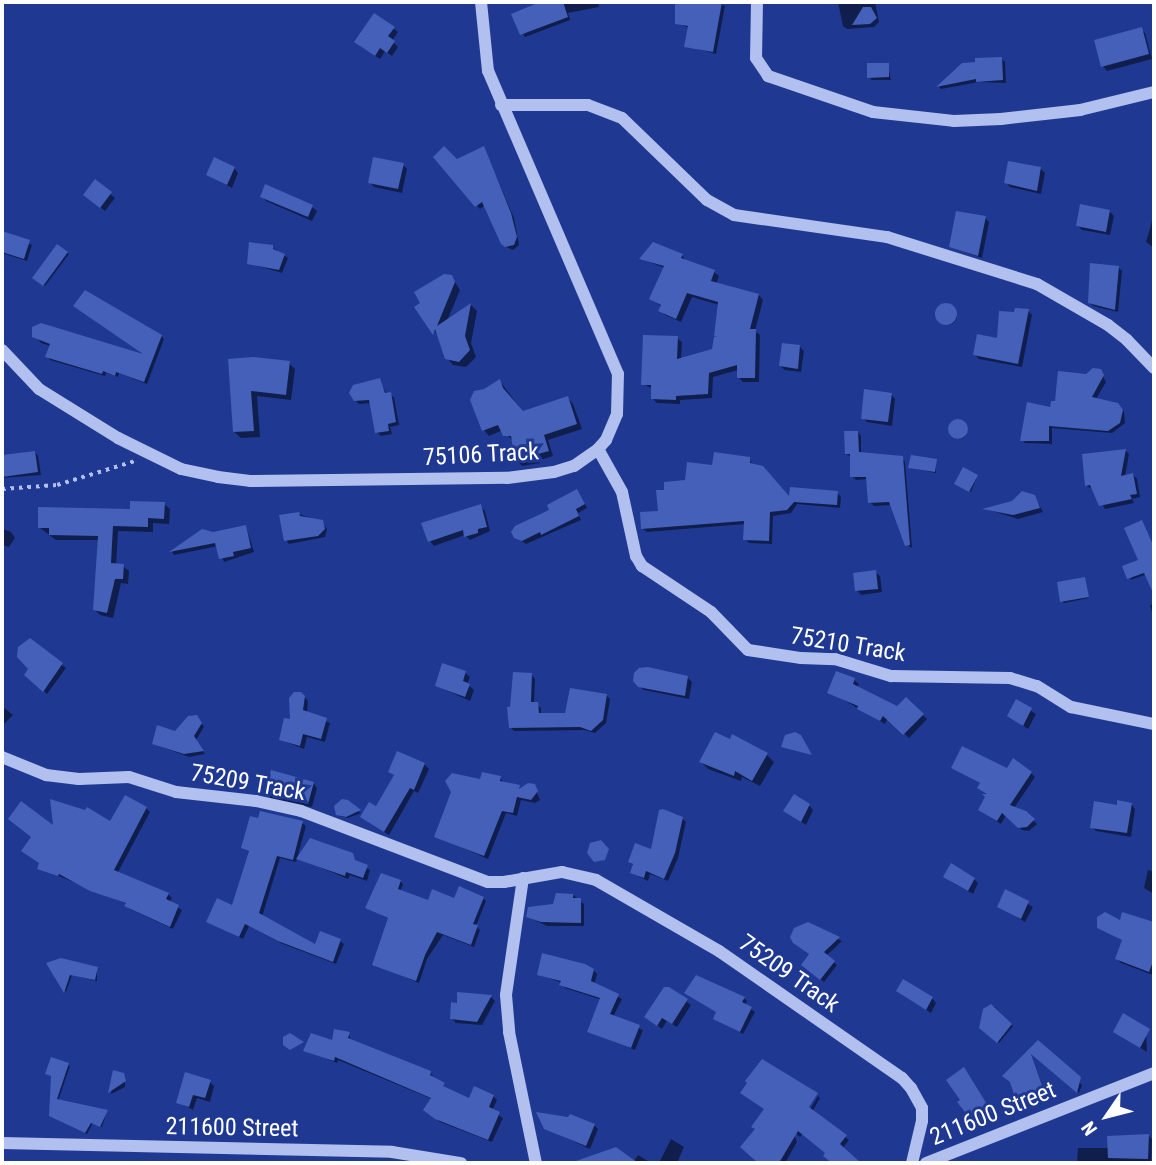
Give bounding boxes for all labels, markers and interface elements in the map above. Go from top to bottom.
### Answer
street label: 75106 Track [422,438,540,472]
street label: 75210 Track [788,622,908,668]
street label: 75209 Track [188,759,308,807]
street label: 75209 Track [733,929,845,1019]
street label: 211600 Street [926,1076,1060,1152]
north arrow [1072,1081,1142,1151]
street label: 211600 Street [165,1112,299,1144]
text: N [1077,1117,1102,1140]

